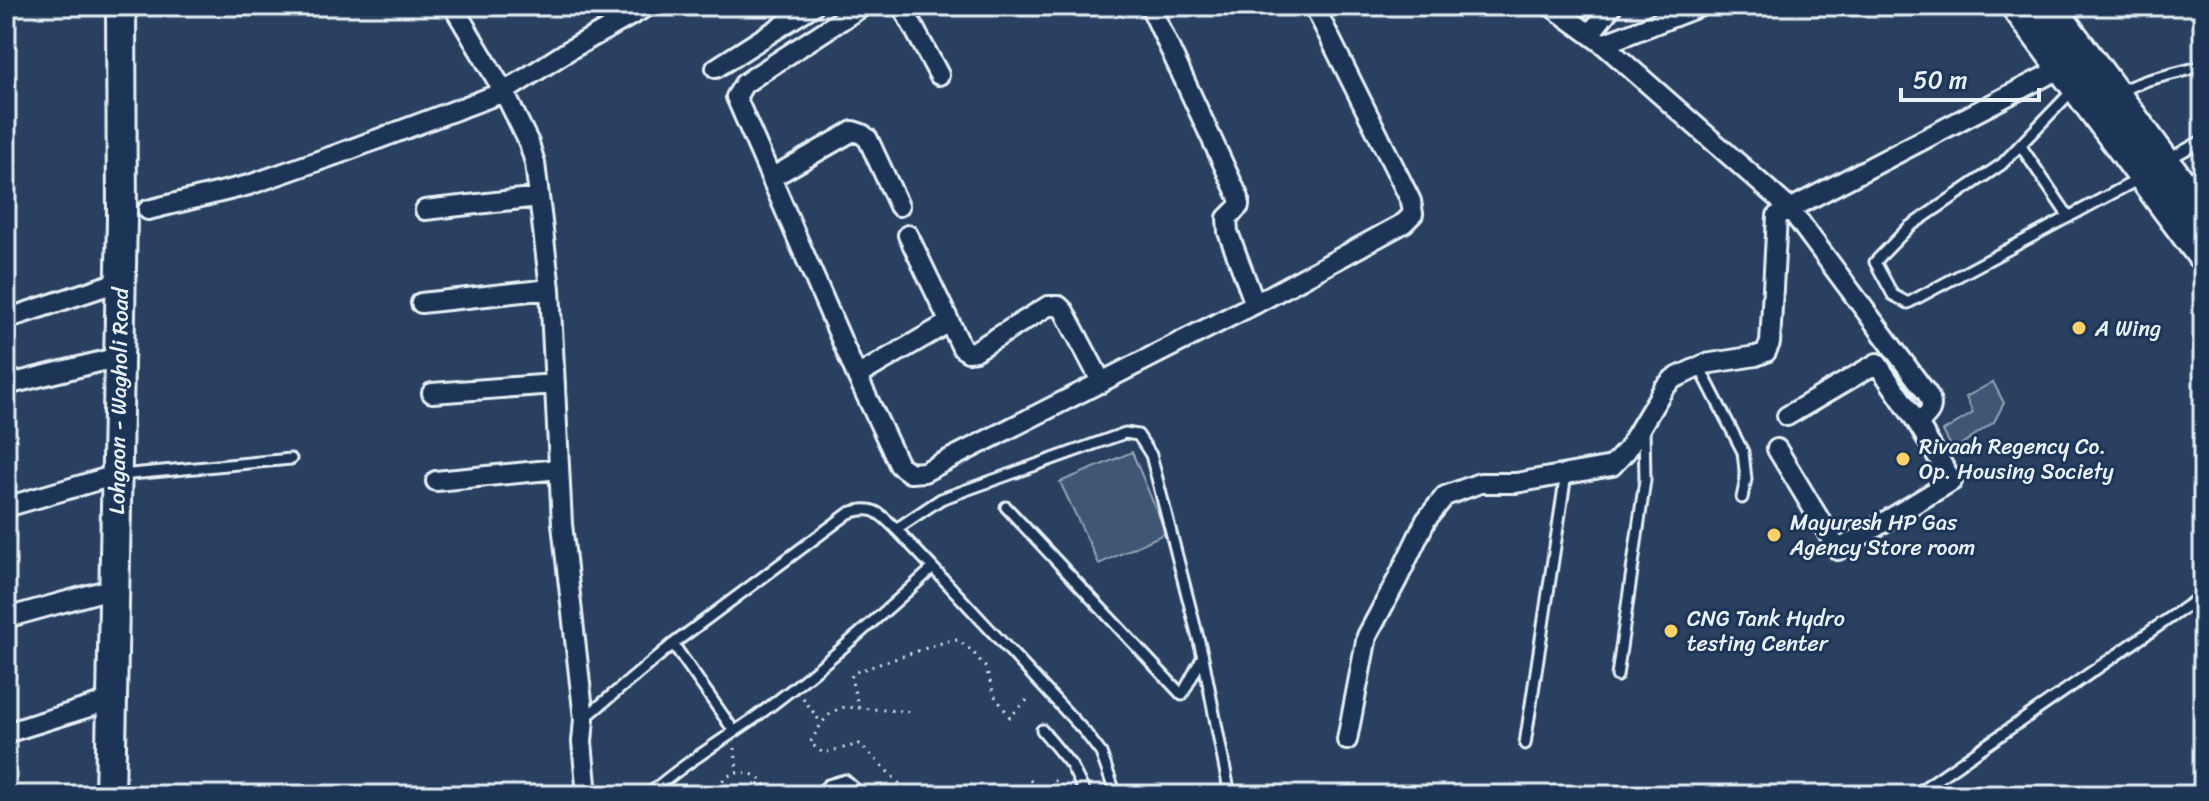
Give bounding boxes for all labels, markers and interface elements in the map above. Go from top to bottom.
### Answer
scale bar [1901,52,2039,102]
text: 50 m [1913,59,1968,101]
street label: Lohgaon - Wagholi Road [97,286,140,515]
place label: A Wing [2094,309,2161,348]
marker: A Wing [2070,319,2088,337]
place label: Rivaah Regency Co. Op. Housing Society [1919,427,2114,491]
marker: Rivaah Regency Co. Op. Housing Society [1894,450,1912,468]
place label: Mayuresh HP Gas Agency Store room [1789,503,1976,567]
marker: Mayuresh HP Gas Agency Store room [1765,526,1783,544]
place label: CNG Tank Hydro testing Center [1687,599,1845,663]
marker: CNG Tank Hydro testing Center [1662,622,1680,640]

